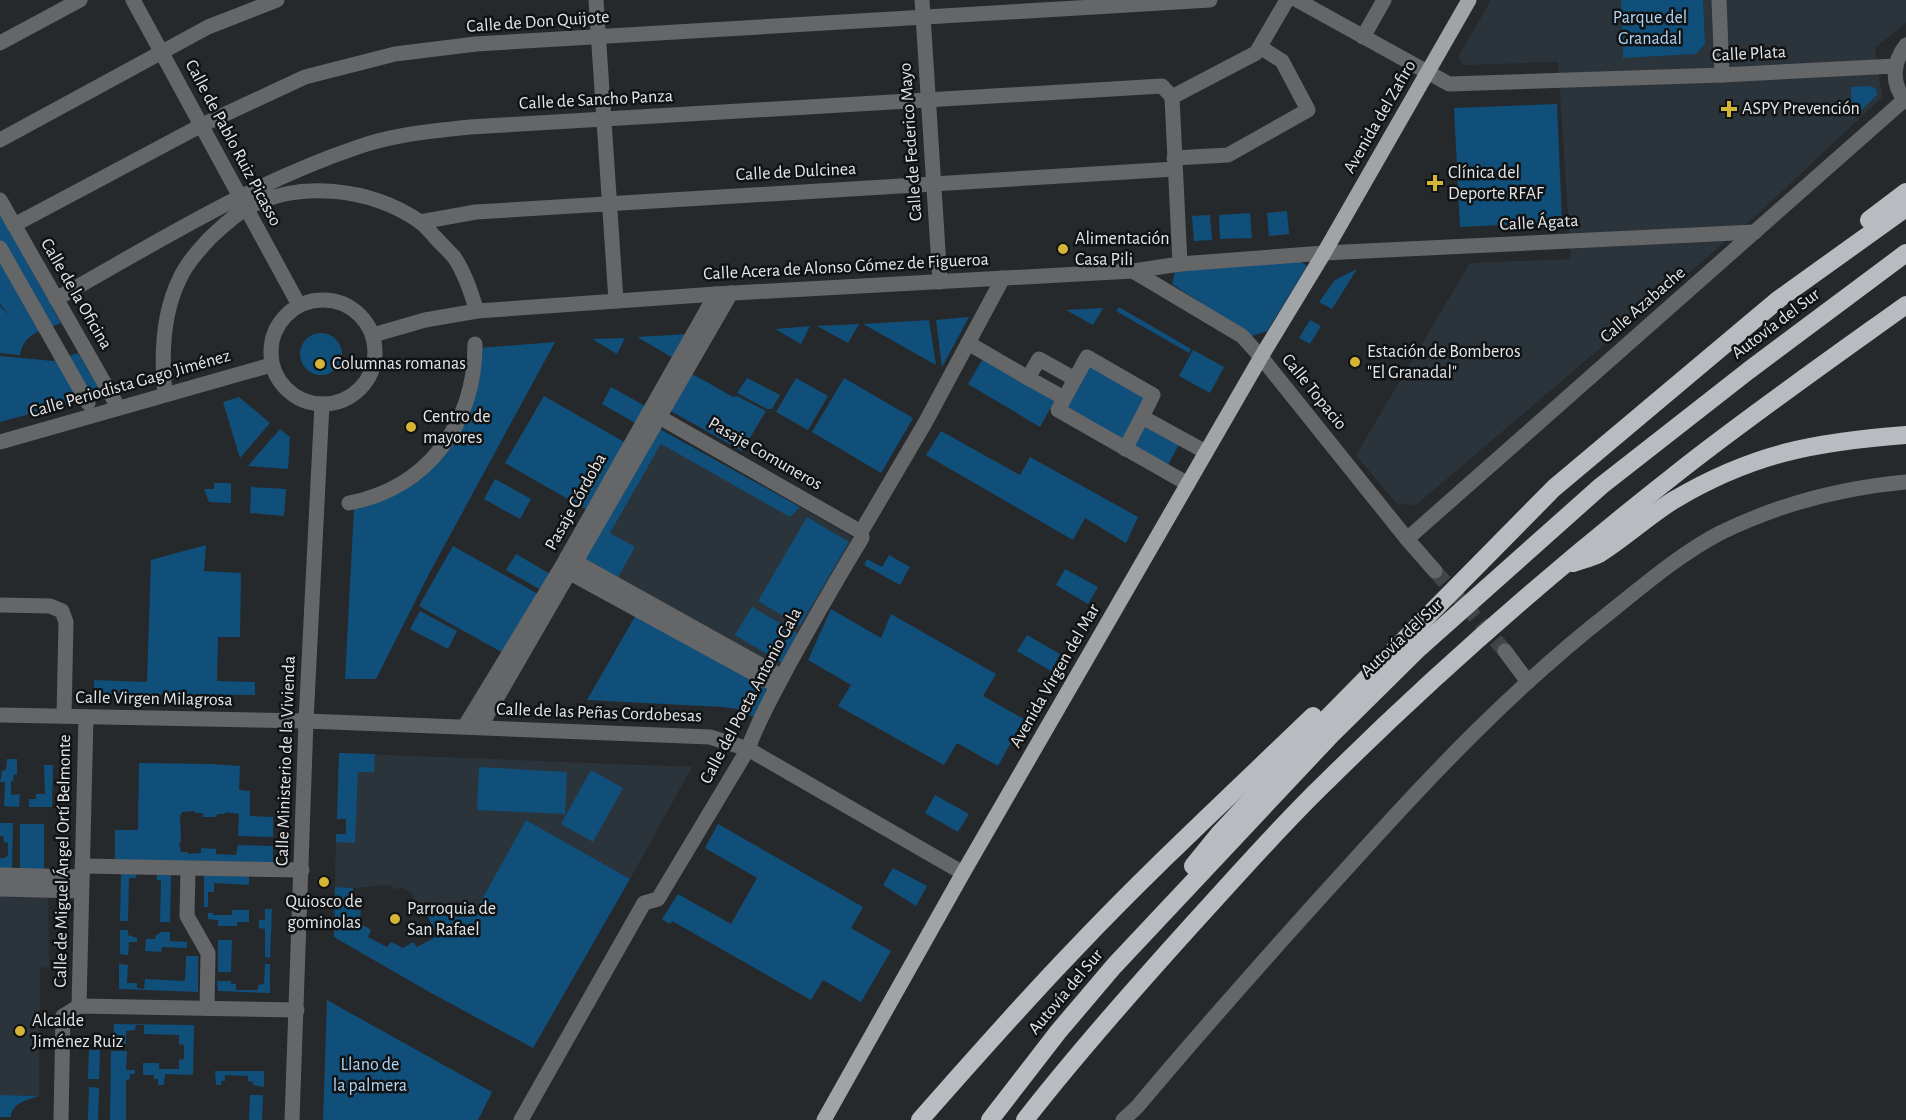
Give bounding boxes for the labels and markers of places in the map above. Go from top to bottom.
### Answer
marker: ASPY Prevención [1720,100,1738,118]
place label: ASPY Prevención [1742,100,1860,118]
place label: Clínica del Deporte RFAF [1448,164,1544,203]
marker: Clínica del Deporte RFAF [1426,174,1444,192]
place label: Alimentación Casa Pili [1075,230,1169,269]
marker: Alimentación Casa Pili [1056,242,1070,256]
place label: Estación de Bomberos "El Granadal" [1367,343,1521,382]
place label: Columnas romanas [332,355,466,373]
marker: Estación de Bomberos "El Granadal" [1348,355,1362,369]
marker: Columnas romanas [313,357,327,371]
place label: Centro de mayores [423,408,491,447]
marker: Centro de mayores [404,420,418,434]
marker: Quiosco de gominolas [317,875,331,889]
place label: Quiosco de gominolas [286,893,362,932]
place label: Parroquia de San Rafael [407,900,496,939]
marker: Parroquia de San Rafael [388,912,402,926]
place label: Alcalde Jiménez Ruiz [32,1012,123,1051]
marker: Alcalde Jiménez Ruiz [13,1024,27,1038]

